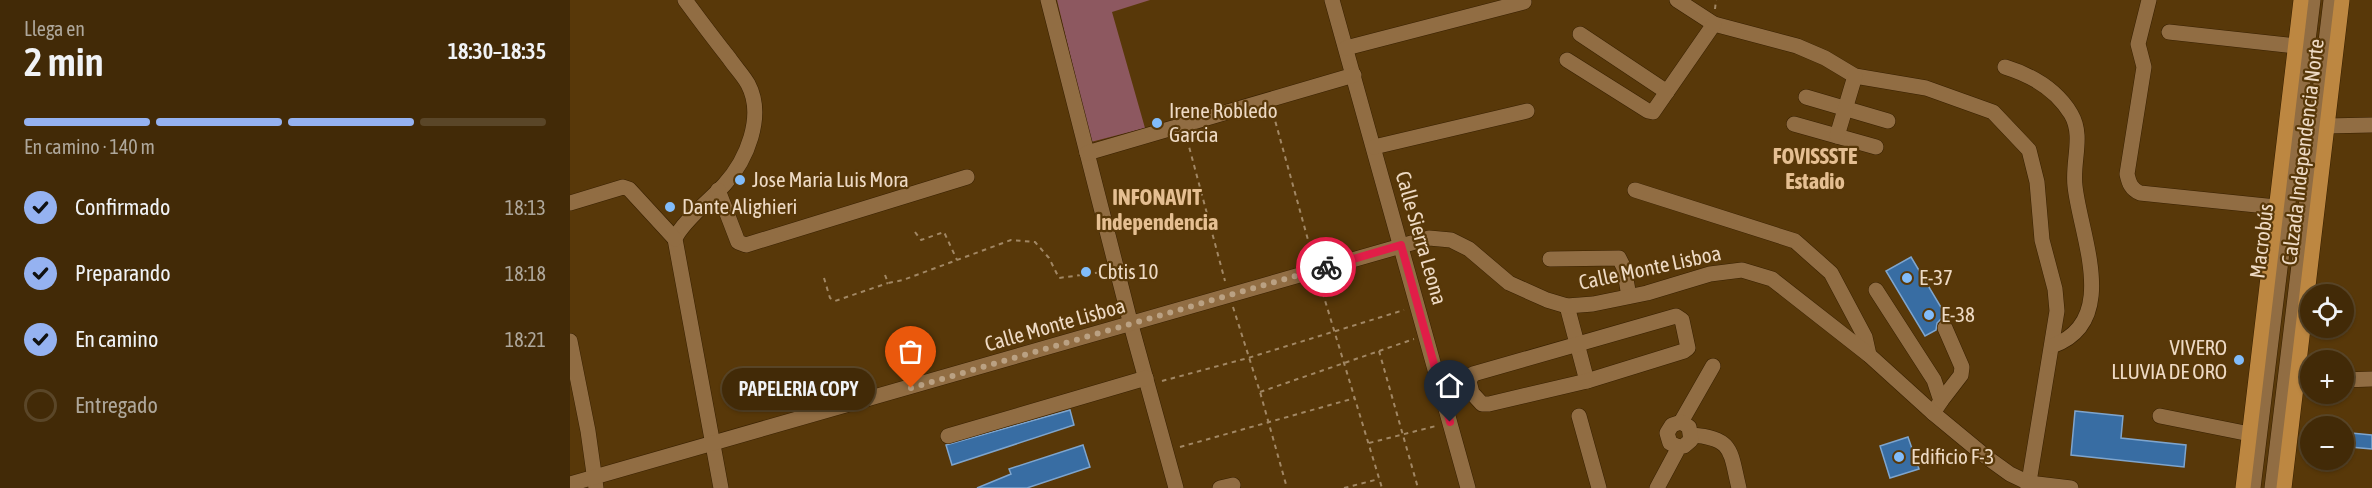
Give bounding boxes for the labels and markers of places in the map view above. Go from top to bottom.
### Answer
place label: Irene Robledo Garcia [1169,98,1278,146]
marker: Irene Robledo Garcia [1150,116,1164,130]
place label: Jose Maria Luis Mora [752,167,909,191]
marker: Jose Maria Luis Mora [733,173,747,187]
place label: Dante Alighieri [682,194,797,218]
marker: Dante Alighieri [663,200,677,214]
place label: Cbtis 10 [1098,259,1158,283]
marker: Cbtis 10 [1079,265,1093,279]
place label: E-37 [1919,265,1953,289]
marker: E-37 [1900,271,1914,285]
place label: E-38 [1941,302,1975,326]
marker: E-38 [1922,308,1936,322]
pin [885,326,936,388]
place label: VIVERO LLUVIA DE ORO [2111,335,2227,383]
marker: VIVERO LLUVIA DE ORO [2232,353,2246,367]
pin [1424,360,1475,422]
callout: PAPELERIA COPY [722,367,875,409]
place label: Edificio F-3 [1911,444,1994,468]
marker: Edificio F-3 [1892,450,1906,464]

